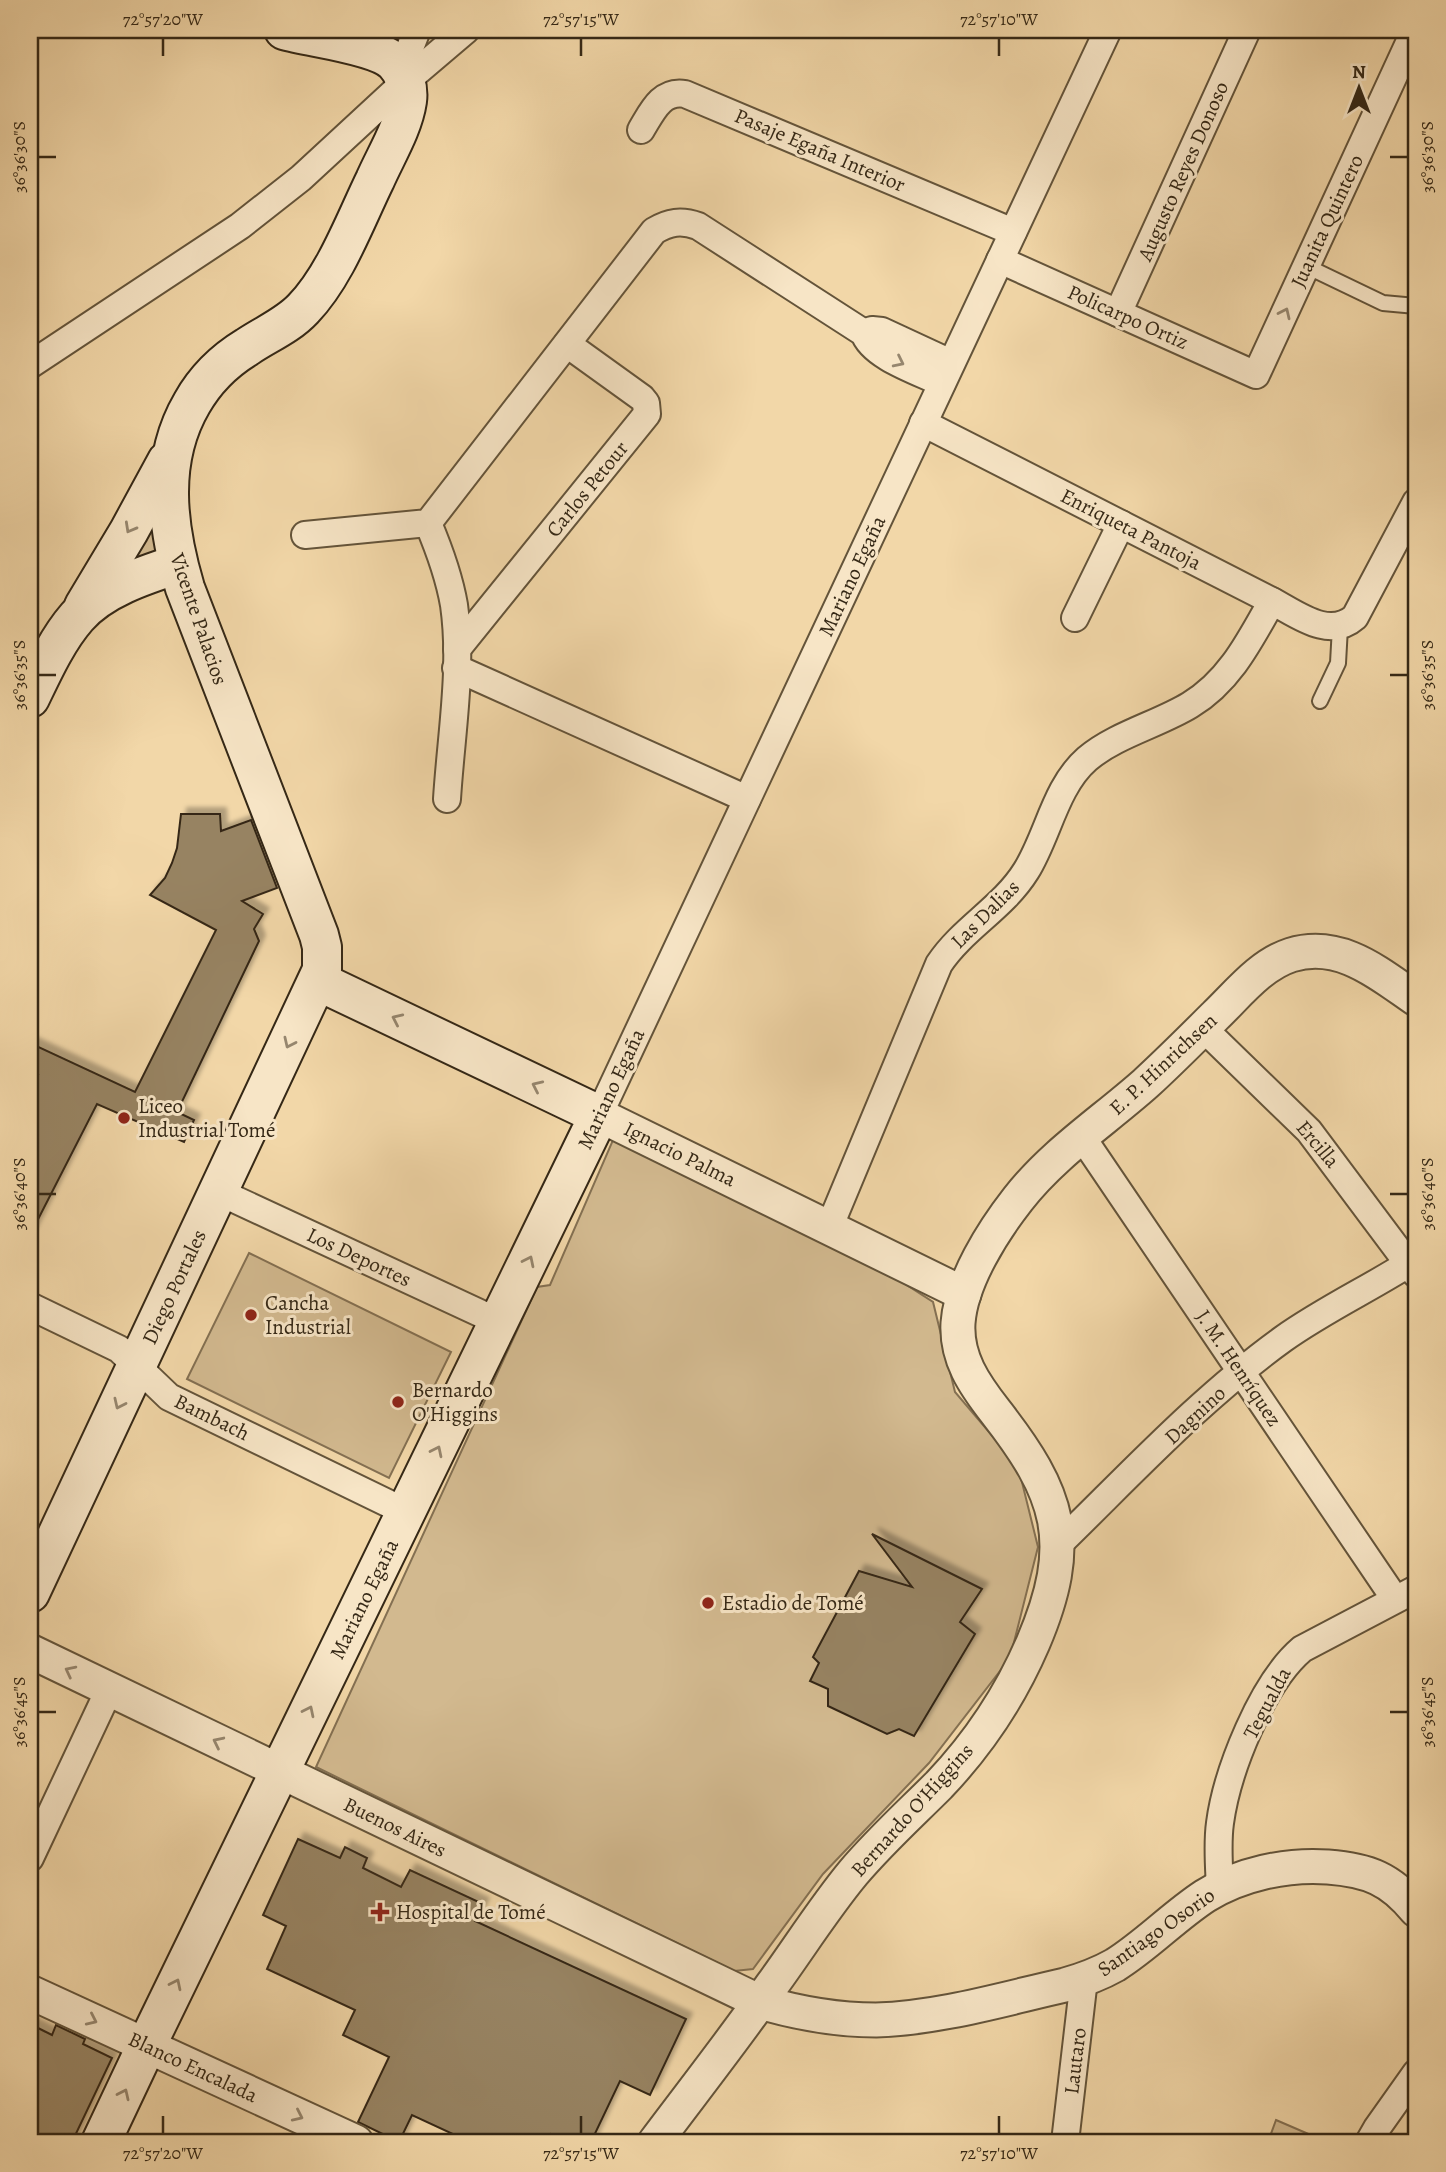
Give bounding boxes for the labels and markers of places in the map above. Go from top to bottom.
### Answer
place label: Liceo Industrial Tomé [138,1092,275,1144]
marker: Liceo Industrial Tomé [116,1110,132,1126]
place label: Cancha Industrial [265,1289,351,1341]
marker: Cancha Industrial [243,1307,259,1323]
place label: Bernardo O'Higgins [412,1376,498,1428]
marker: Bernardo O'Higgins [390,1394,406,1410]
place label: Estadio de Tomé [722,1589,864,1617]
marker: Estadio de Tomé [700,1595,716,1611]
place label: Hospital de Tomé [396,1898,546,1926]
marker: Hospital de Tomé [370,1902,390,1922]

